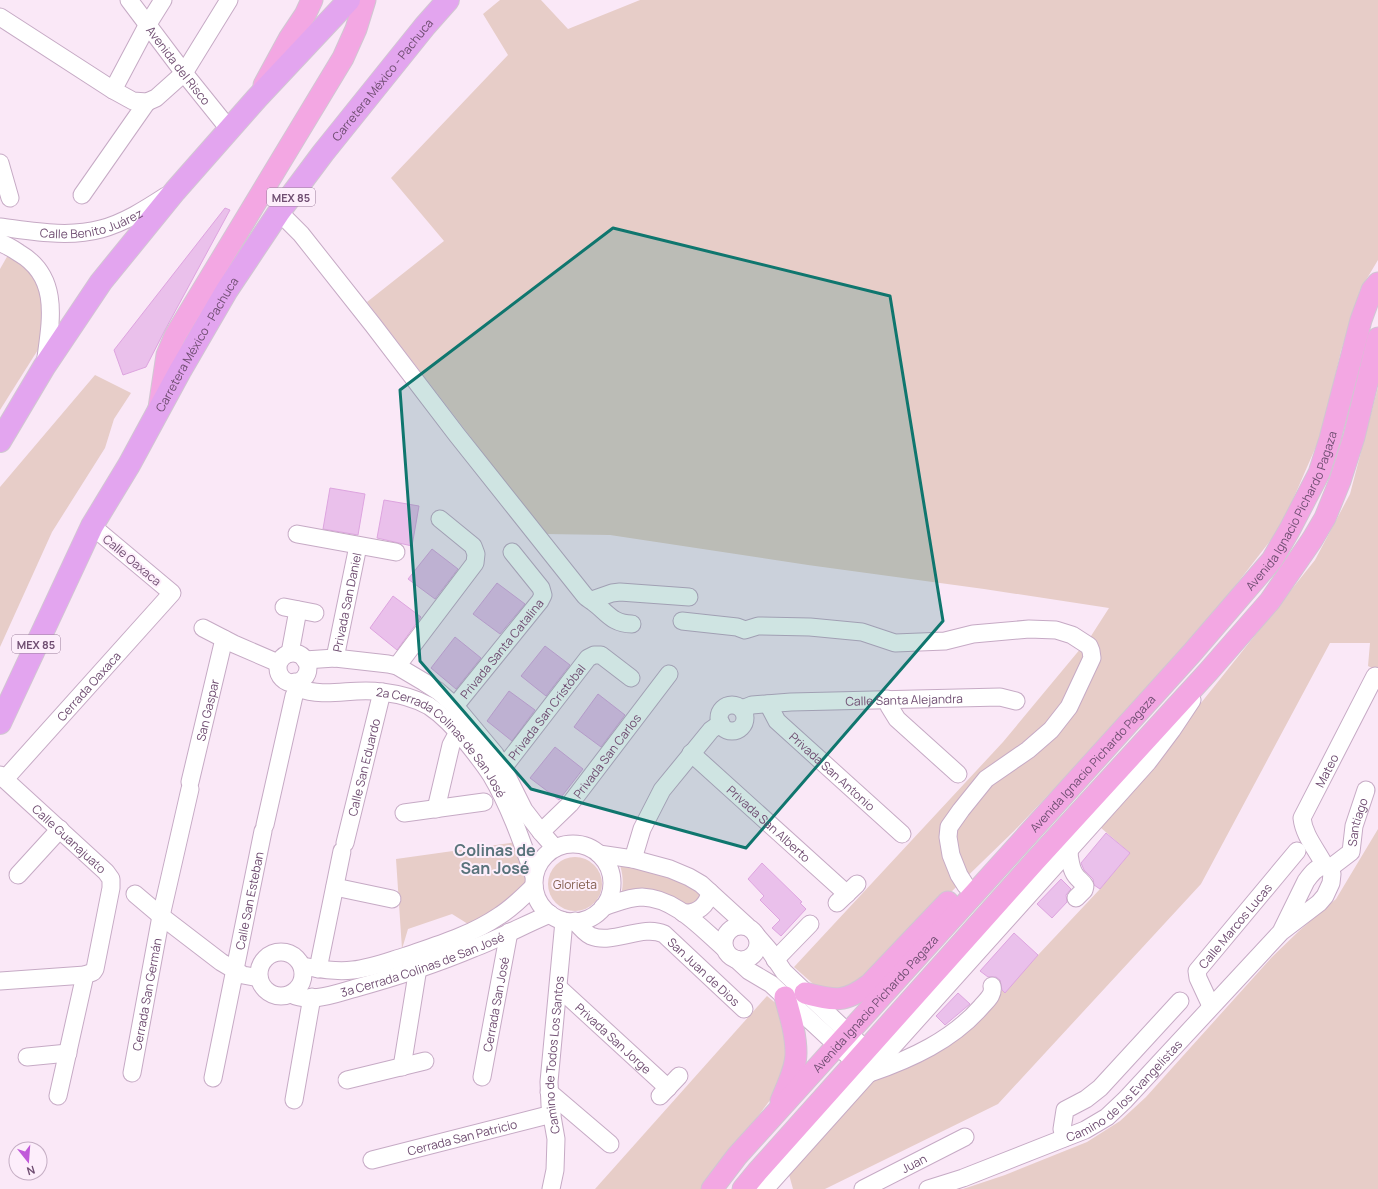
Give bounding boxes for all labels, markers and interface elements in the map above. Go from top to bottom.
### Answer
street label: Carretera México - Pachuca [328,14,437,144]
street label: Avenida del Risco [143,22,215,108]
road number: MEX 85 [267,188,315,206]
street label: Calle Benito Juárez [39,204,145,242]
street label: Carretera México - Pachuca [151,274,242,415]
street label: Avenida Ignacio Pichardo Pagaza [1241,429,1340,594]
street label: Calle Oaxaca [99,530,165,590]
street label: Privada San Daniel [328,551,365,653]
street label: Privada Santa Catalina [456,595,547,702]
road number: MEX 85 [12,635,60,653]
street label: Cerrada Oaxaca [53,647,124,725]
street label: Privada San Cristóbal [504,660,589,763]
street label: San Gaspar [192,677,223,743]
street label: 2a Cerrada Colinas de San José [375,683,510,800]
street label: Calle Santa Alejandra [845,689,963,709]
street label: Avenida Ignacio Pichardo Pagaza [1026,691,1159,836]
street label: Privada San Carlos [569,710,645,802]
street label: Calle San Eduardo [343,717,384,818]
street label: Privada San Antonio [786,728,879,814]
street label: Mateo [1311,751,1342,790]
street label: Privada San Alberto [723,781,814,866]
street label: Santiago [1343,796,1371,847]
street label: Calle Guanajuato [29,800,110,877]
district label: Colinas de San José [454,839,536,879]
street label: Calle San Esteban [231,850,267,951]
park label: Glorieta [553,876,597,893]
street label: Calle Marcos Lucas [1194,879,1275,972]
street label: 3a Cerrada Colinas de San José [338,928,507,1001]
street label: Avenida Ignacio Pichardo Pagaza [808,931,942,1076]
street label: San Juan de Dios [664,933,744,1010]
street label: Cerrada San Germán [128,937,165,1052]
street label: Cerrada San José [478,955,513,1053]
street label: Camino de Todos Los Santos [541,975,567,1135]
street label: Privada San Jorge [572,999,655,1077]
street label: Camino de los Evangelistas [1063,1036,1186,1145]
street label: Cerrada San Patricio [405,1115,519,1159]
north arrow [8,1141,48,1181]
street label: Juan [898,1150,929,1177]
text: N [25,1163,37,1179]

